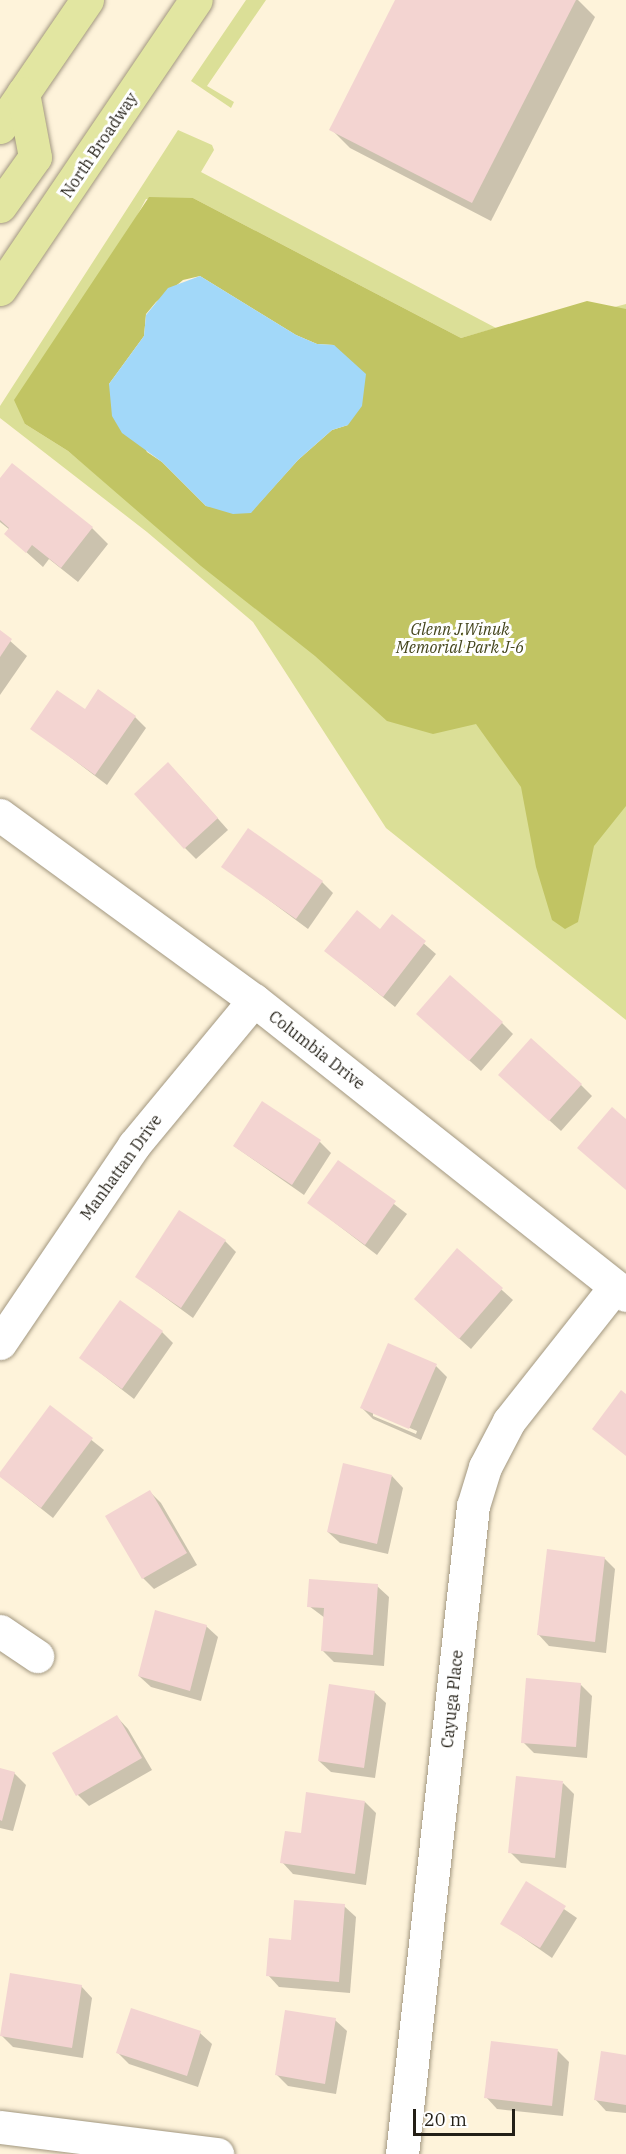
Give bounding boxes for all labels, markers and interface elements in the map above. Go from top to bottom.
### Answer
street label: North Broadway [57,89,141,201]
park label: Glenn J.Winuk Memorial Park J-6 [396,619,524,657]
street label: Columbia Drive [265,1007,369,1093]
street label: Manhattan Drive [76,1111,166,1223]
street label: Cayuga Place [437,1649,467,1749]
scale bar [416,2097,518,2135]
text: 20 m [424,2108,467,2131]

